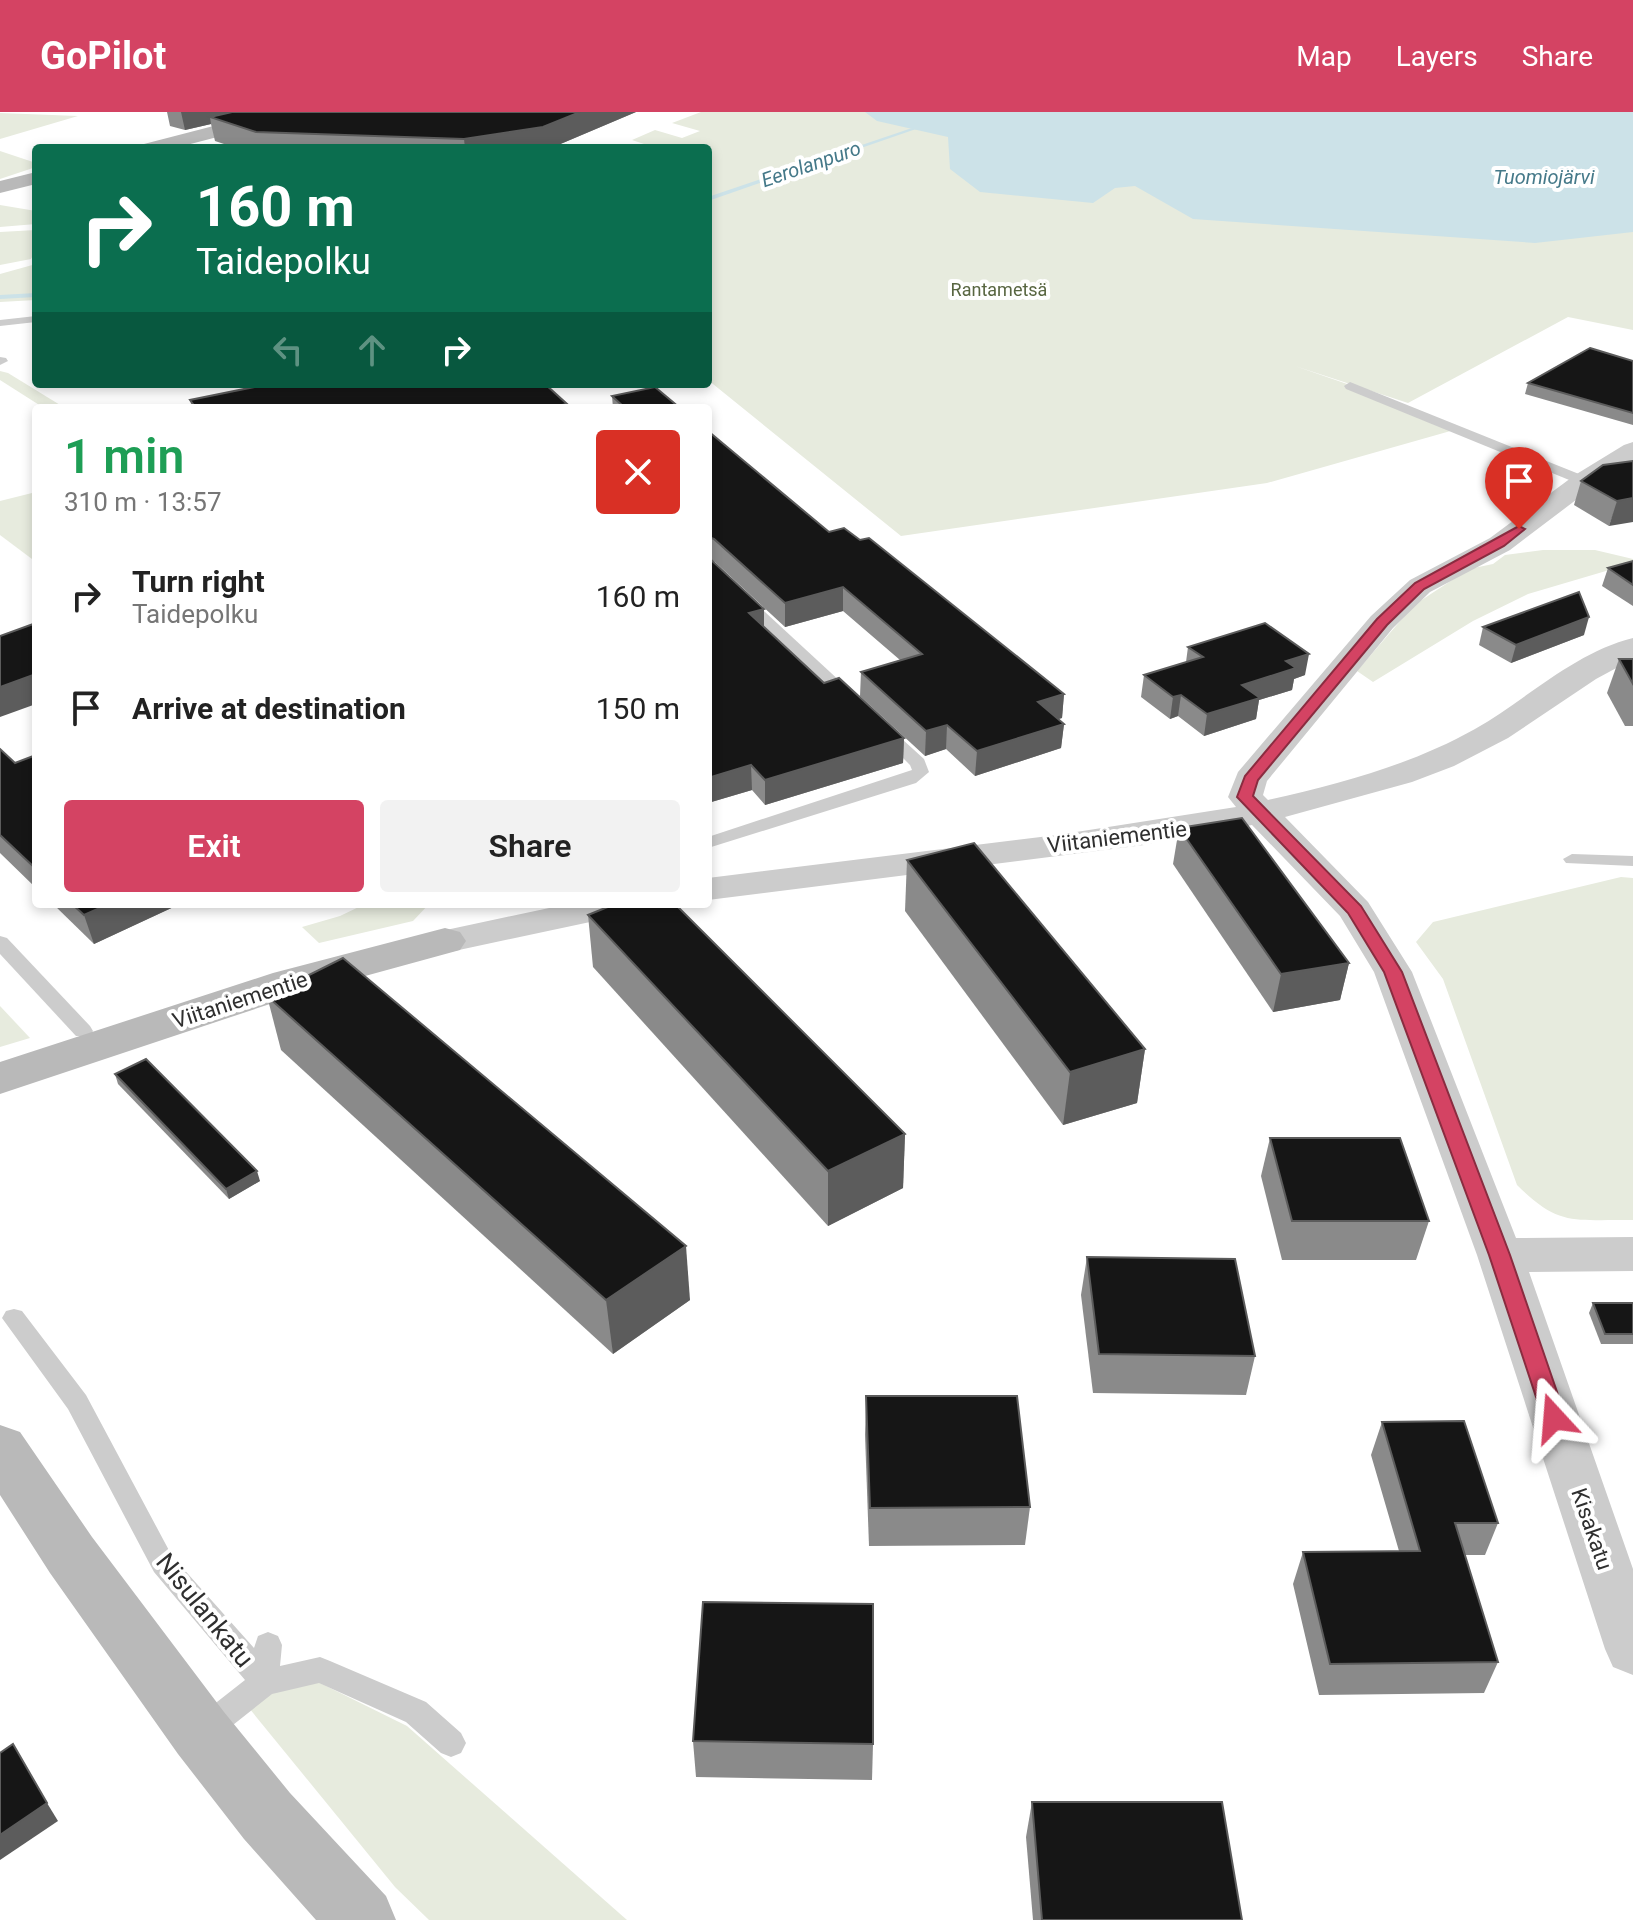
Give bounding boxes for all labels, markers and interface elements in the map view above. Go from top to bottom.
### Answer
text: GoPilot [40,34,166,78]
text: Map [1296,40,1352,73]
text: Layers [1396,40,1478,73]
text: Share [1522,40,1593,73]
water label: Eerolanpuro [758,136,864,192]
water label: Tuomiojärvi [1493,165,1595,189]
text: 160 m [196,174,355,240]
icon: right [64,176,168,280]
text: Taidepolku [196,241,371,283]
park label: Rantametsä [951,279,1047,300]
icon: left [266,328,310,372]
icon: ahead [350,328,394,372]
icon: right [434,328,478,372]
text: 1 min [64,428,184,485]
button: close [596,430,680,514]
pin [1485,447,1553,529]
icon: arrive [1497,459,1541,503]
text: 310 m · 13:57 [64,487,222,517]
text: Turn right [132,564,265,599]
icon: right [64,574,108,618]
text: 160 m [596,579,680,614]
text: Taidepolku [132,599,258,629]
icon: arrive [64,686,108,730]
text: Arrive at destination [132,691,406,726]
text: 150 m [596,691,680,726]
button: Exit [64,800,364,892]
button: Share [380,800,680,892]
street label: Viitaniementie [1046,816,1188,858]
street label: Viitaniementie [169,966,311,1034]
position arrow [1512,1376,1596,1460]
street label: Kisakatu [1566,1485,1618,1573]
street label: Nisulankatu [150,1547,260,1673]

